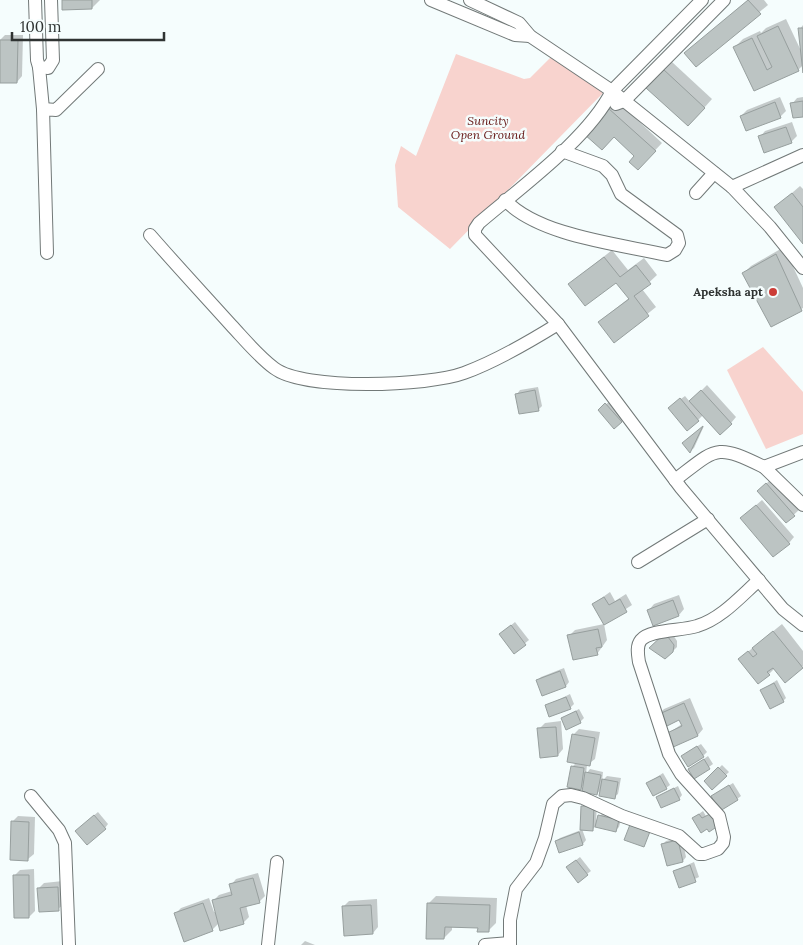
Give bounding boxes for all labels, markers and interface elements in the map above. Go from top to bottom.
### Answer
scale bar [12,10,165,42]
text: 100 m [20,17,61,36]
park label: Suncity Open Ground [451,113,526,142]
place label: Apeksha apt [693,284,764,299]
marker: Apeksha apt [767,286,779,298]

